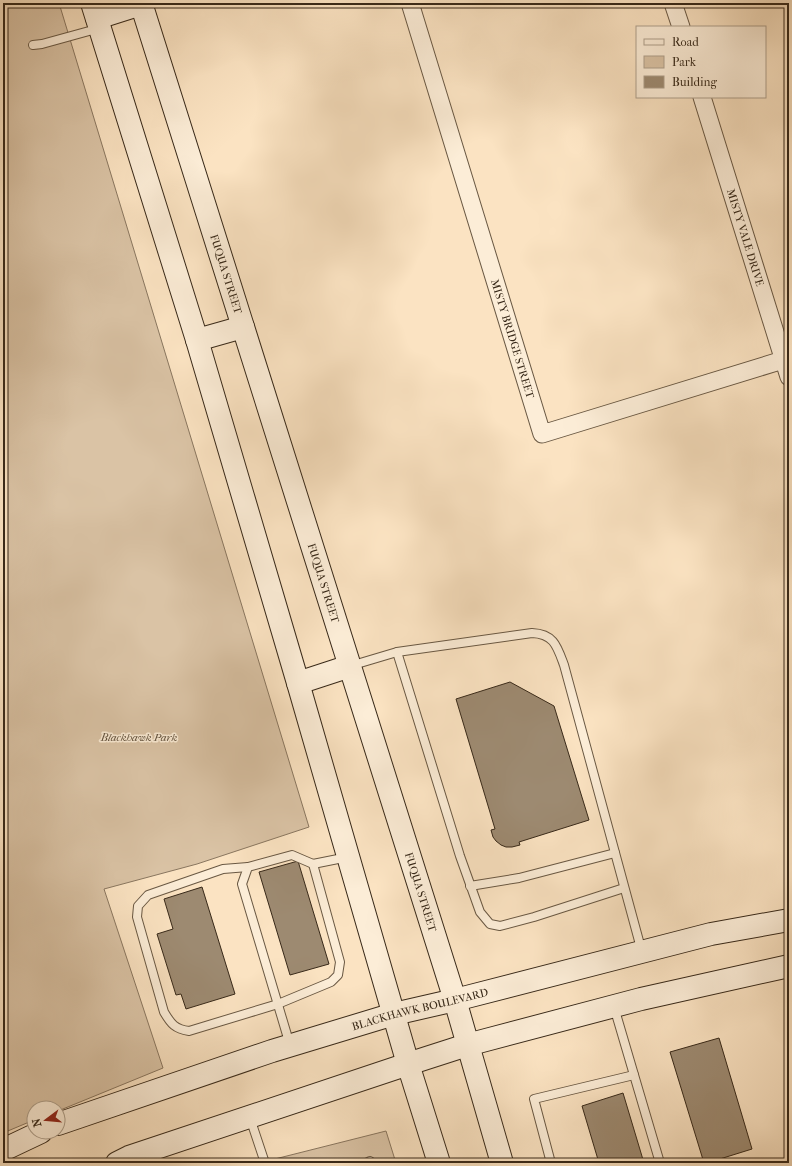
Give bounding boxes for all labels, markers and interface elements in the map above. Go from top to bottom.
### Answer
legend [636,26,766,98]
text: Road [672,35,699,49]
text: Park [672,55,697,69]
text: Building [672,75,717,89]
street label: MISTY VALE DRIVE [724,187,767,288]
street label: FUQUA STREET [208,232,245,316]
street label: MISTY BRIDGE STREET [488,277,537,400]
street label: FUQUA STREET [305,542,342,625]
park label: Blackhawk Park [100,731,177,744]
street label: FUQUA STREET [402,851,440,934]
street label: BLACKHAWK BOULEVARD [350,985,489,1033]
north arrow [26,1100,66,1140]
text: N [29,1116,44,1128]

